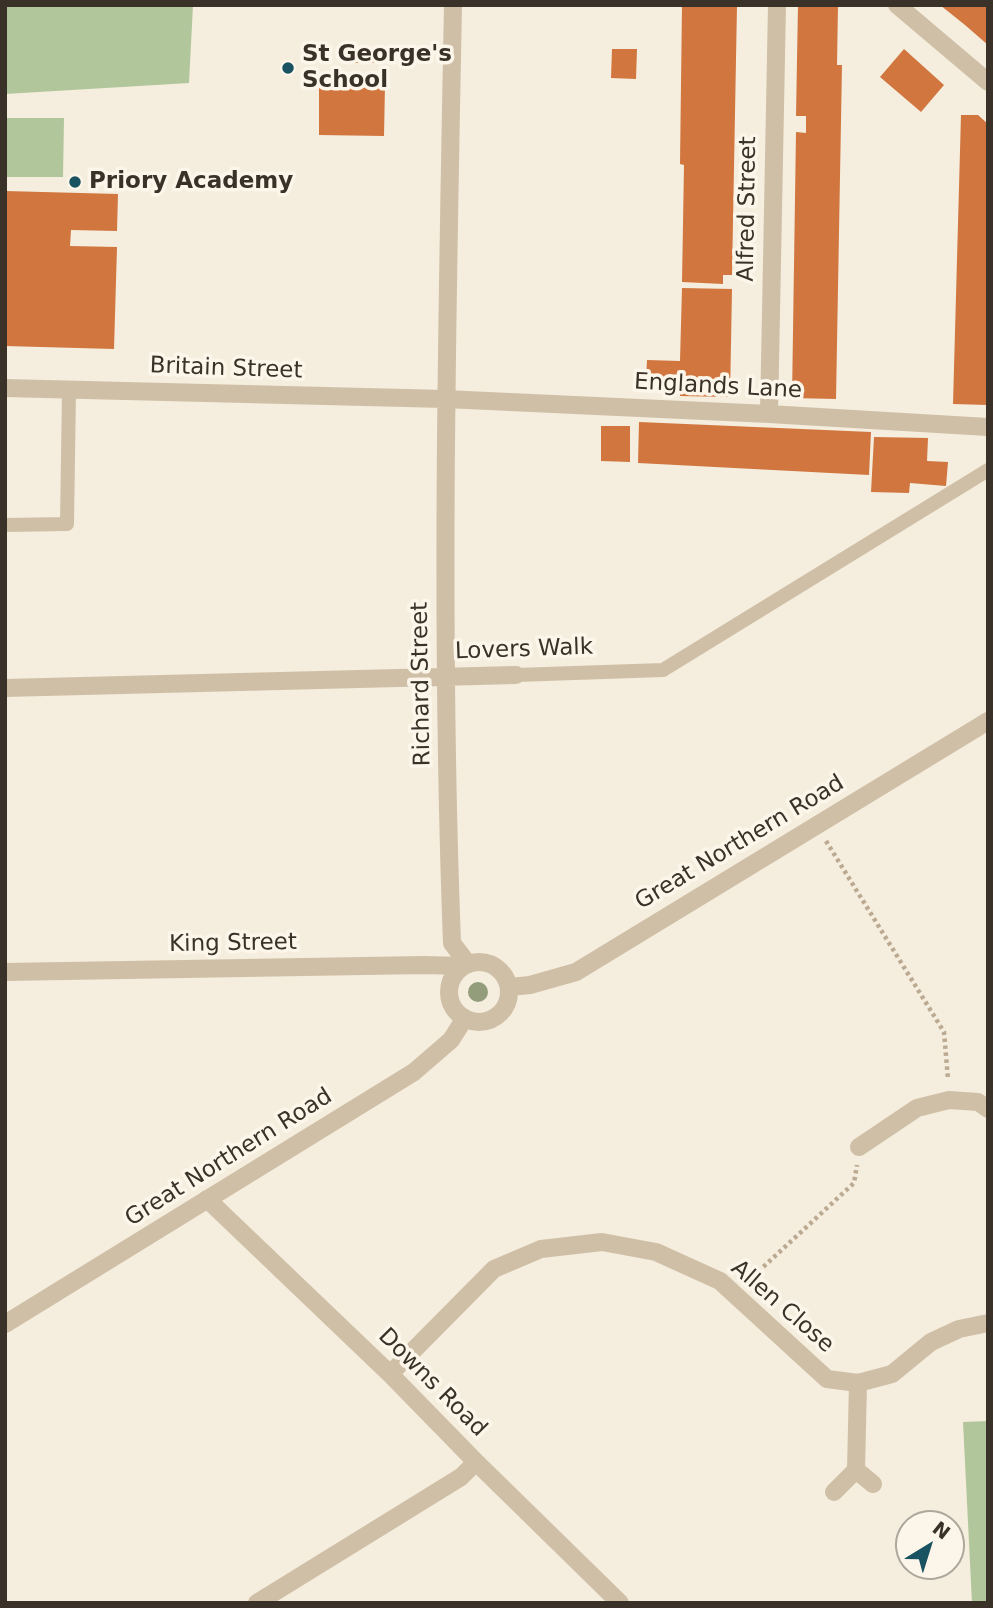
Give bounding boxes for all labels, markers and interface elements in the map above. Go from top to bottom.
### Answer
place label: St George's School [302,41,452,95]
marker: St George's School [280,60,296,76]
street label: Alfred Street [733,136,763,282]
place label: Priory Academy [89,168,293,196]
marker: Priory Academy [67,174,83,190]
street label: Britain Street [149,353,303,385]
street label: Englands Lane [633,369,803,405]
street label: Richard Street [407,602,437,766]
street label: Lovers Walk [455,634,593,666]
street label: Great Northern Road [631,770,849,916]
street label: King Street [169,929,297,959]
street label: Great Northern Road [121,1083,337,1233]
street label: Allen Close [725,1255,839,1359]
street label: Downs Road [372,1323,492,1443]
north arrow [895,1510,965,1580]
text: N [929,1516,955,1544]

